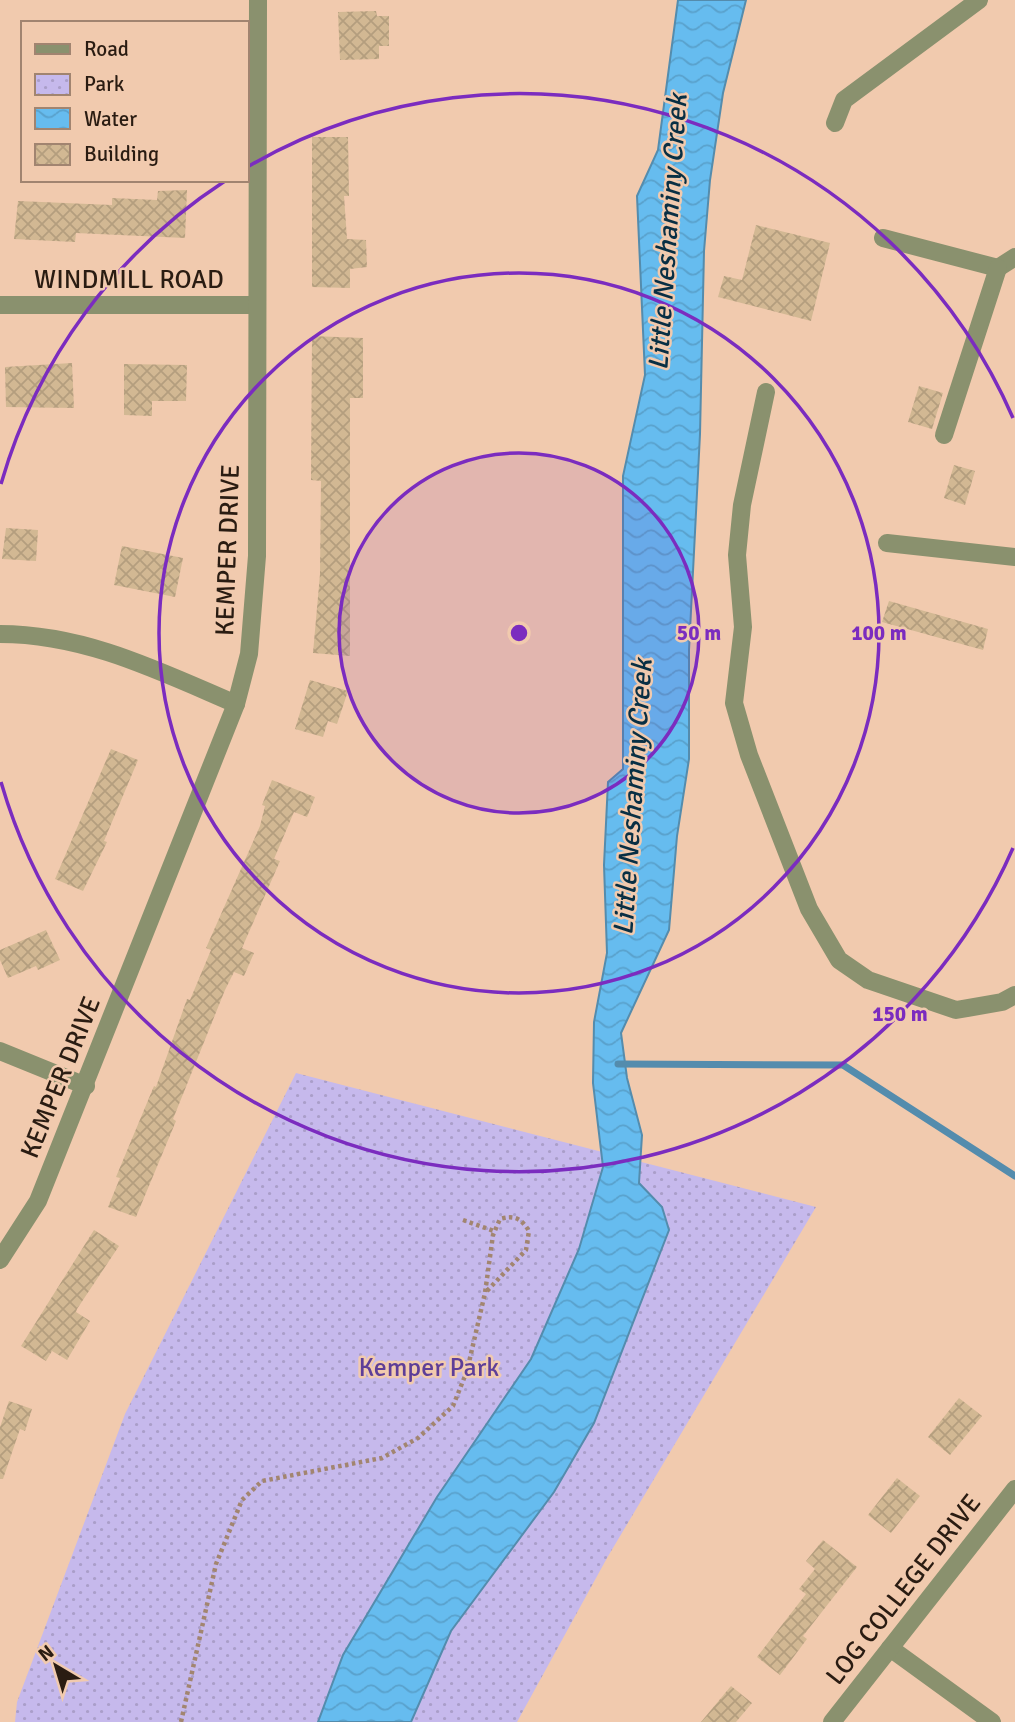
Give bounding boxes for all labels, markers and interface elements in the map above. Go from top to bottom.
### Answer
legend [21,21,248,182]
text: Road [84,36,129,62]
text: Park [84,71,125,97]
water label: Little Neshaminy Creek [641,90,695,371]
text: Water [84,106,137,132]
text: Building [84,141,159,167]
street label: WINDMILL ROAD [34,264,224,296]
street label: KEMPER DRIVE [209,464,247,636]
text: 50 m [677,620,721,646]
text: 100 m [851,620,907,646]
centre of rings [507,621,531,645]
water label: Little Neshaminy Creek [606,655,660,936]
street label: KEMPER DRIVE [14,992,108,1163]
text: 150 m [872,1001,928,1027]
park label: Kemper Park [359,1352,499,1384]
street label: LOG COLLEGE DRIVE [819,1488,988,1691]
north arrow [21,1631,91,1701]
text: N [34,1640,59,1667]

